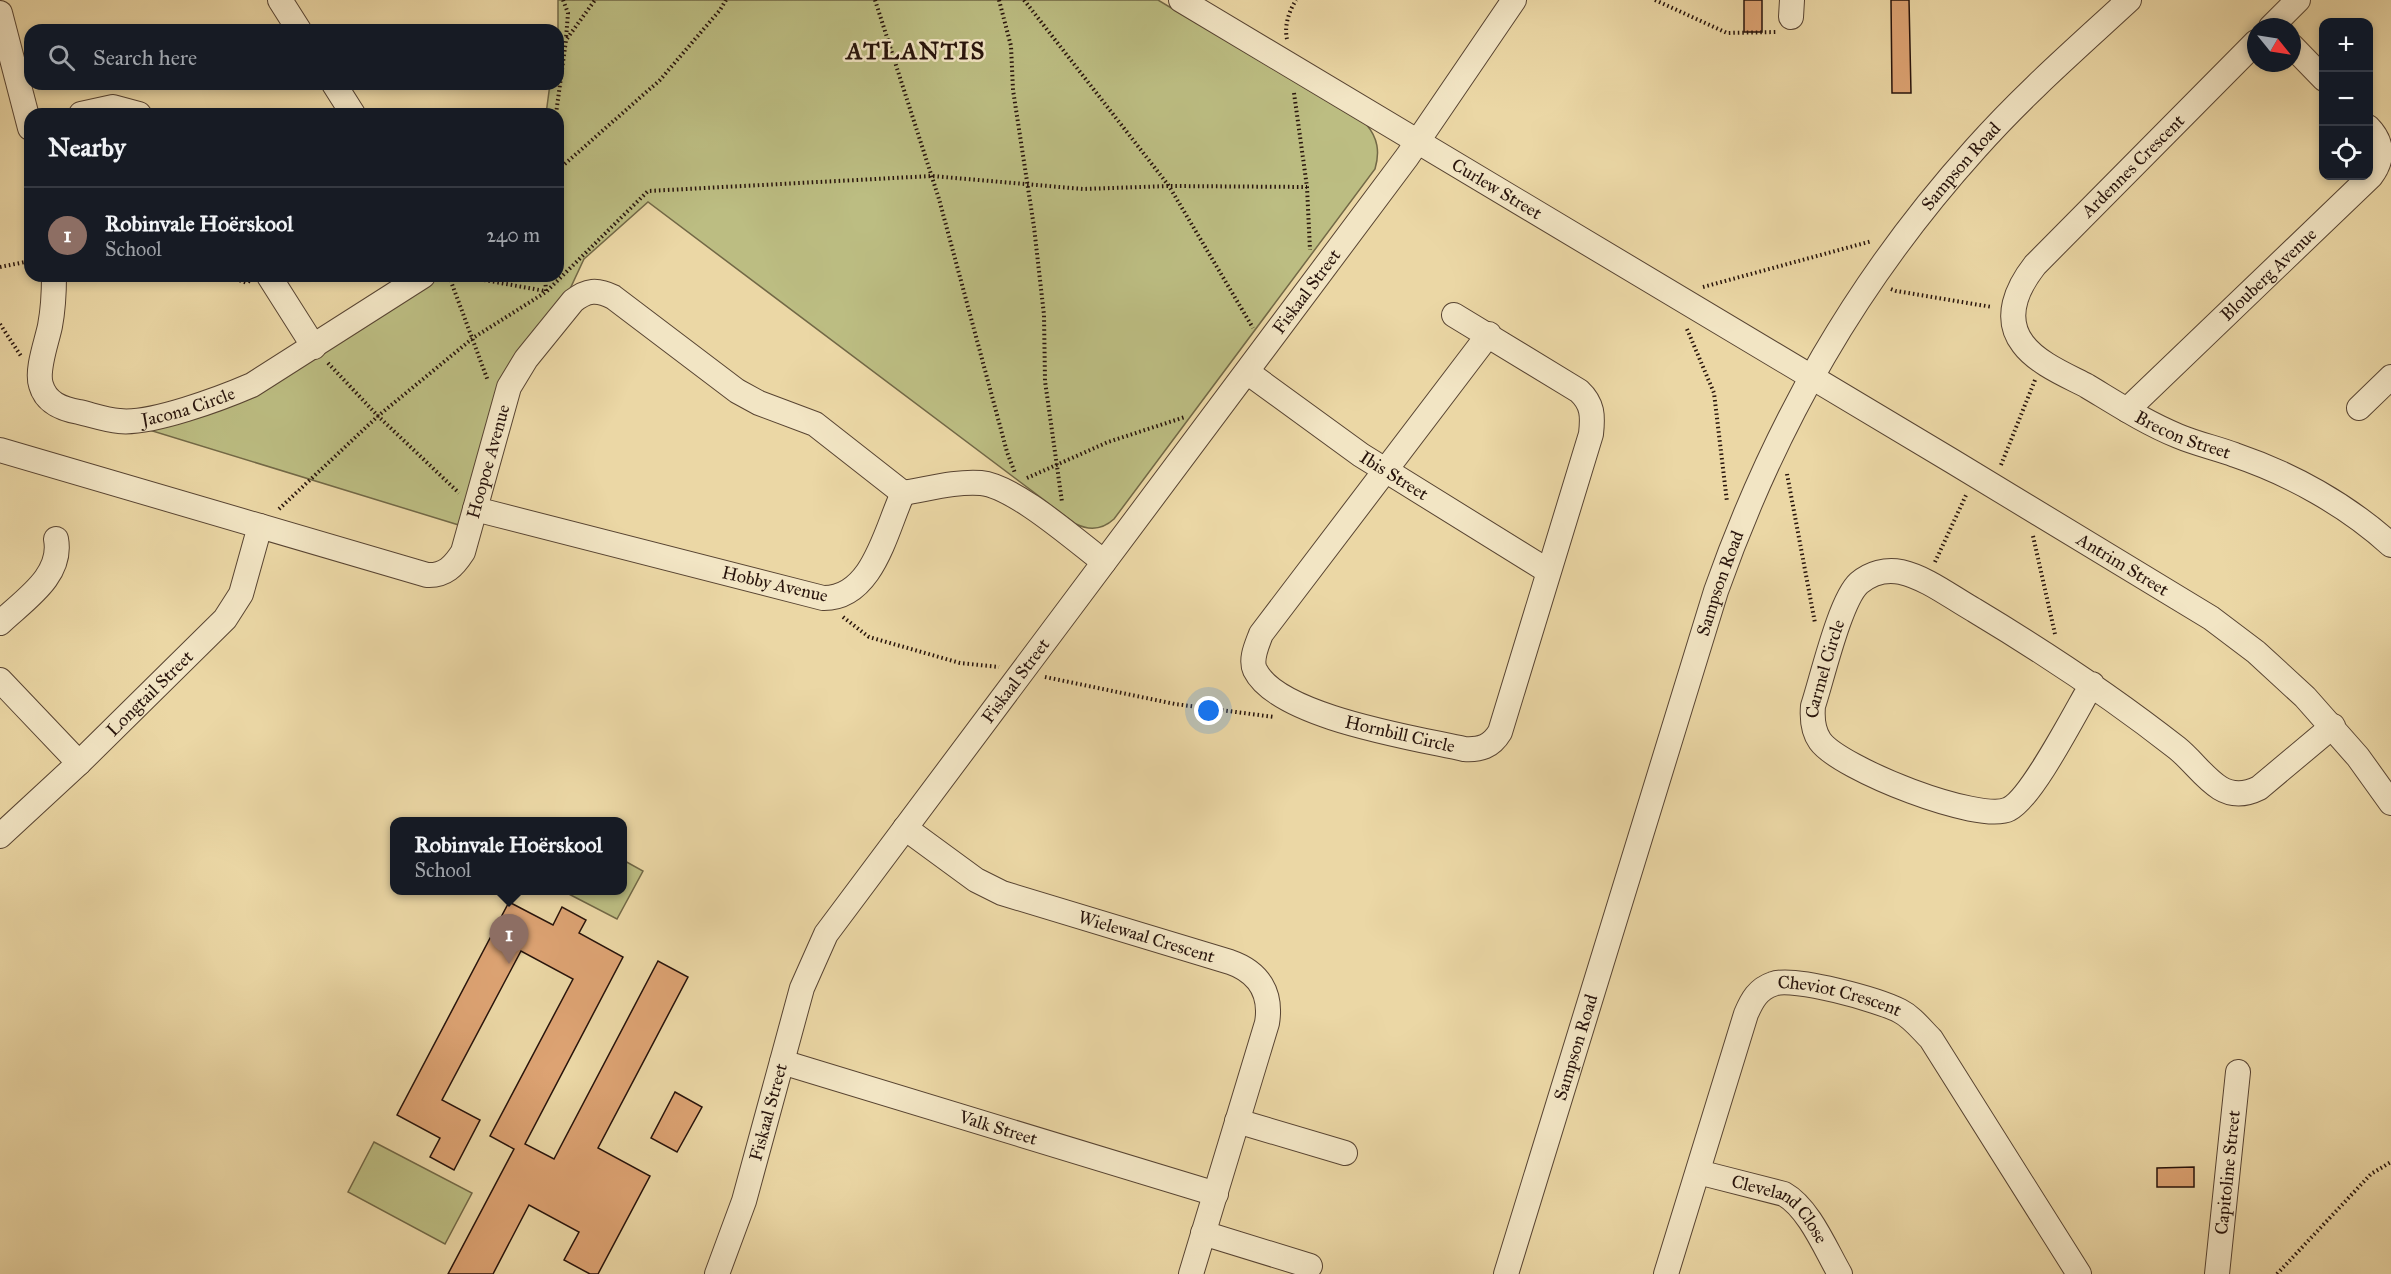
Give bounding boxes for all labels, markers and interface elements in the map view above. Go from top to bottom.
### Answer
north arrow [2247,18,2301,72]
map controls [2319,18,2373,180]
button: + [2319,18,2373,72]
search box [24,24,564,90]
district label: ATLANTIS [844,36,986,66]
icon: search [45,41,78,74]
text: Search here [93,44,197,71]
button: − [2319,72,2373,126]
street label: Ardennes Crescent [2076,109,2190,223]
street label: Sampson Road [1917,117,2005,215]
button: locate [2319,126,2373,180]
text: Nearby [48,131,126,163]
street label: Curlew Street [1448,153,1546,225]
text: Robinvale Hoërskool [105,210,293,237]
text: 1 [64,223,71,247]
text: 240 m [486,223,540,247]
street label: Blouberg Avenue [2216,223,2321,326]
text: School [105,237,162,261]
street label: Fiskaal Street [1268,244,1346,338]
street label: Jacona Circle [138,382,238,432]
street label: Hoopoe Avenue [462,402,515,521]
street label: Brecon Street [2131,406,2234,464]
street label: Ibis Street [1356,446,1433,505]
street label: Sampson Road [1692,528,1749,639]
street label: Antrim Street [2072,528,2173,601]
street label: Hobby Avenue [720,561,830,607]
street label: Carmel Circle [1802,617,1850,718]
street label: Fiskaal Street [977,633,1055,727]
street label: Longtail Street [102,645,198,741]
your location [1194,696,1223,725]
street label: Hornbill Circle [1343,711,1457,757]
popup [390,817,627,895]
text: Robinvale Hoërskool [414,831,603,858]
text: School [414,858,471,882]
street label: Wielewaal Crescent [1075,906,1218,968]
pin: 1 [490,914,528,964]
street label: Cheviot Crescent [1777,971,1906,1021]
street label: Sampson Road [1549,992,1602,1103]
street label: Fiskaal Street [744,1060,792,1163]
street label: Valk Street [955,1105,1041,1150]
street label: Capitoline Street [2210,1109,2245,1236]
street label: Cleveland Close [1729,1170,1832,1247]

